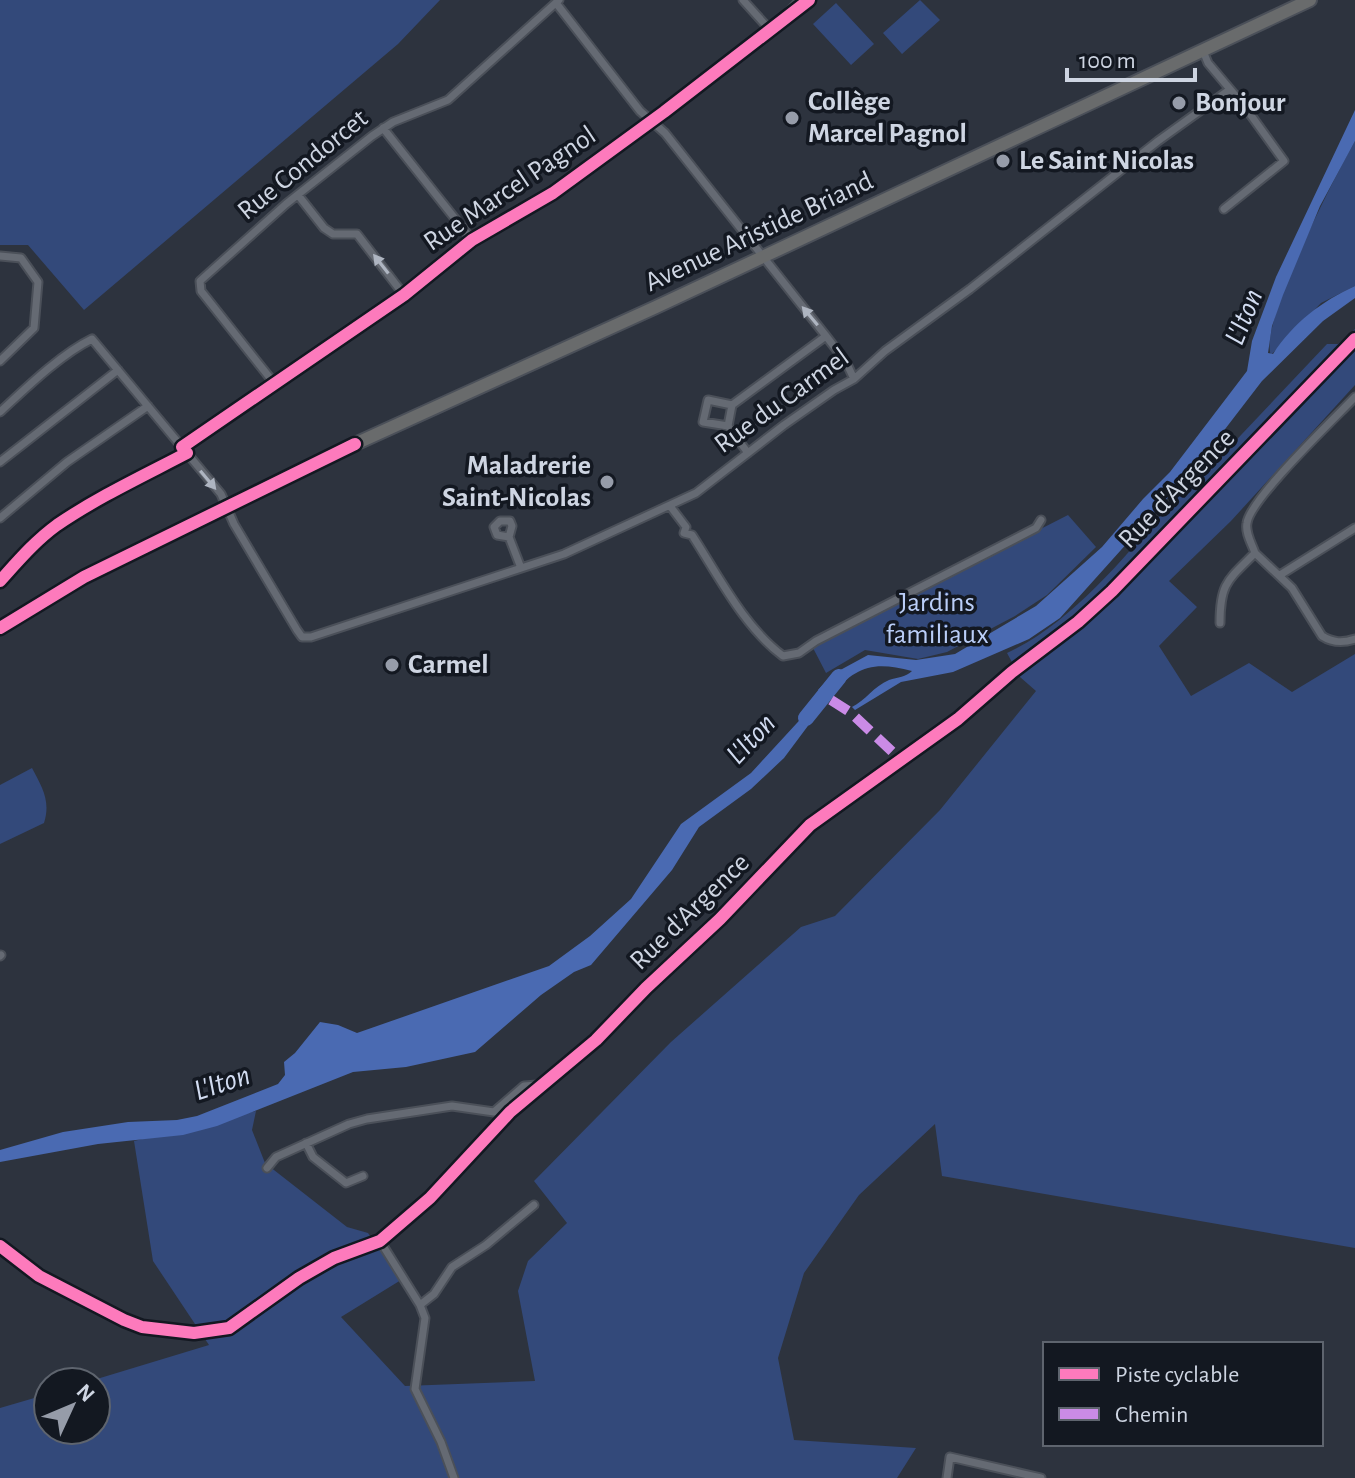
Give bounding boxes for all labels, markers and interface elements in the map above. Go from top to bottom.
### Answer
scale bar [1067,32,1195,82]
text: 100 m [1079,49,1136,73]
place label: Collège Marcel Pagnol [808,88,967,148]
place label: Bonjour [1195,89,1286,117]
marker: Bonjour [1170,94,1188,112]
street label: Rue Condorcet [233,104,373,226]
marker: Collège Marcel Pagnol [783,109,801,127]
street label: Rue Marcel Pagnol [419,121,601,257]
place label: Le Saint Nicolas [1019,147,1194,175]
marker: Le Saint Nicolas [994,152,1012,170]
street label: Avenue Aristide Briand [641,167,877,297]
one-way arrow [373,254,389,274]
water label: L'Iton [1219,285,1269,349]
one-way arrow [802,307,819,327]
street label: Rue du Carmel [710,343,854,459]
street label: Rue d'Argence [1113,424,1241,554]
place label: Maladrerie Saint-Nicolas [442,452,591,512]
one-way arrow [199,469,216,489]
marker: Maladrerie Saint-Nicolas [598,473,616,491]
park label: Jardins familiaux [885,589,989,649]
place label: Carmel [408,651,489,679]
marker: Carmel [383,656,401,674]
water label: L'Iton [721,708,781,770]
street label: Rue d'Argence [625,848,755,976]
water label: L'Iton [190,1060,254,1106]
legend [1043,1342,1323,1446]
text: Piste cyclable [1115,1363,1239,1387]
north arrow [32,1366,112,1446]
text: N [72,1380,99,1406]
text: Chemin [1115,1403,1188,1427]

